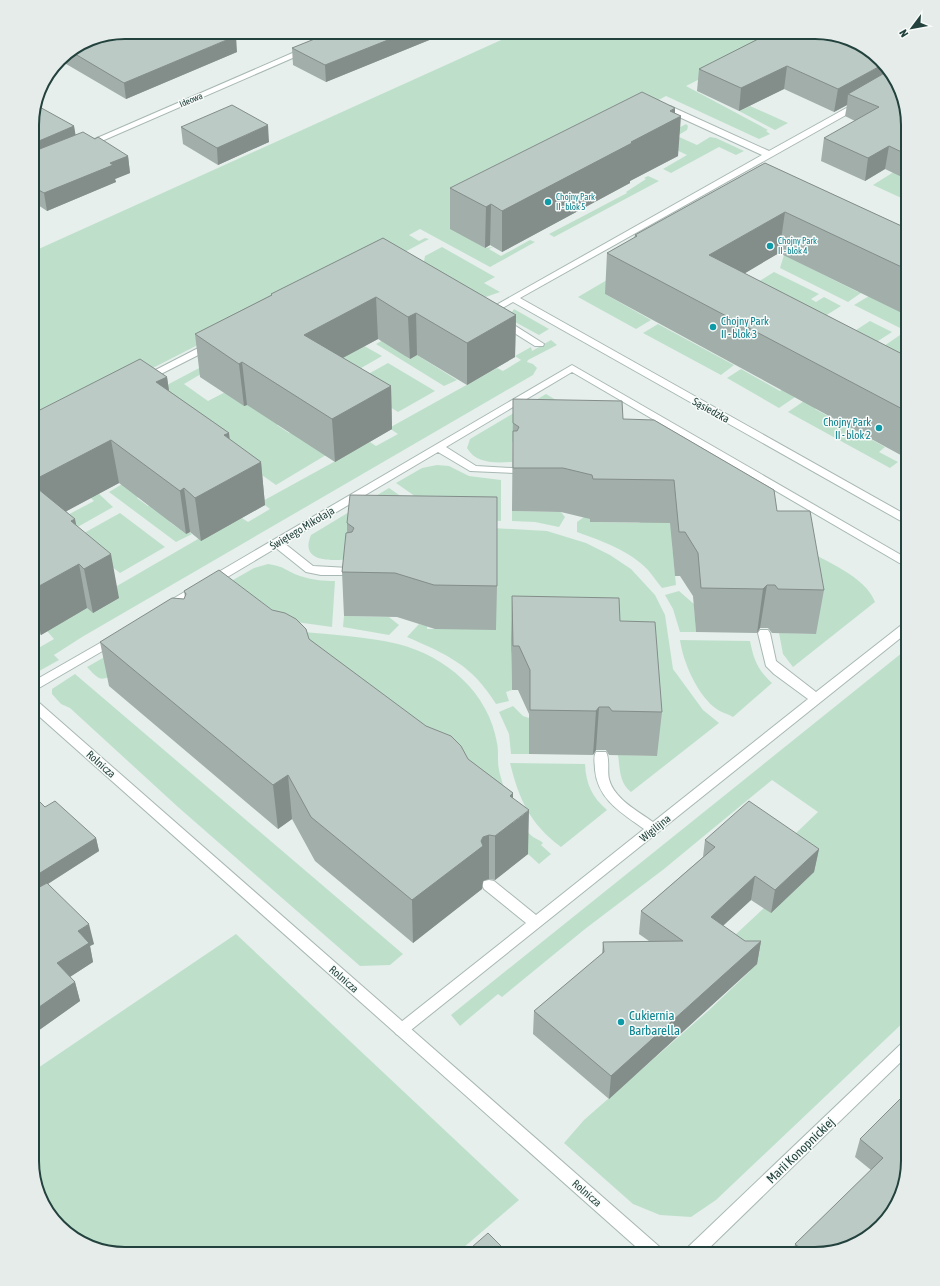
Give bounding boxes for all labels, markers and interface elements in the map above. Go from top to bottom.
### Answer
north arrow [892,8,932,48]
text: N [897,27,910,39]
street label: Ideowa [178,91,204,109]
place label: Chojny Park II - blok 5 [556,192,595,212]
marker: Chojny Park II - blok 5 [543,197,553,207]
place label: Chojny Park II - blok 4 [778,236,817,256]
marker: Chojny Park II - blok 4 [765,241,775,251]
place label: Chojny Park II - blok 3 [721,315,769,340]
marker: Chojny Park II - blok 3 [708,322,718,332]
street label: Sąsiedzka [691,395,731,425]
place label: Chojny Park II - blok 2 [823,416,871,441]
marker: Chojny Park II - blok 2 [874,423,884,433]
street label: Świętego Mikołaja [268,504,336,552]
street label: Rolnicza [84,748,118,780]
street label: Wigilijna [637,812,673,844]
street label: Rolnicza [327,963,361,995]
place label: Cukiernia Barbarella [629,1008,680,1038]
marker: Cukiernia Barbarella [616,1017,626,1027]
street label: Marii Konopnickiej [763,1114,837,1186]
street label: Rolnicza [570,1177,604,1209]

